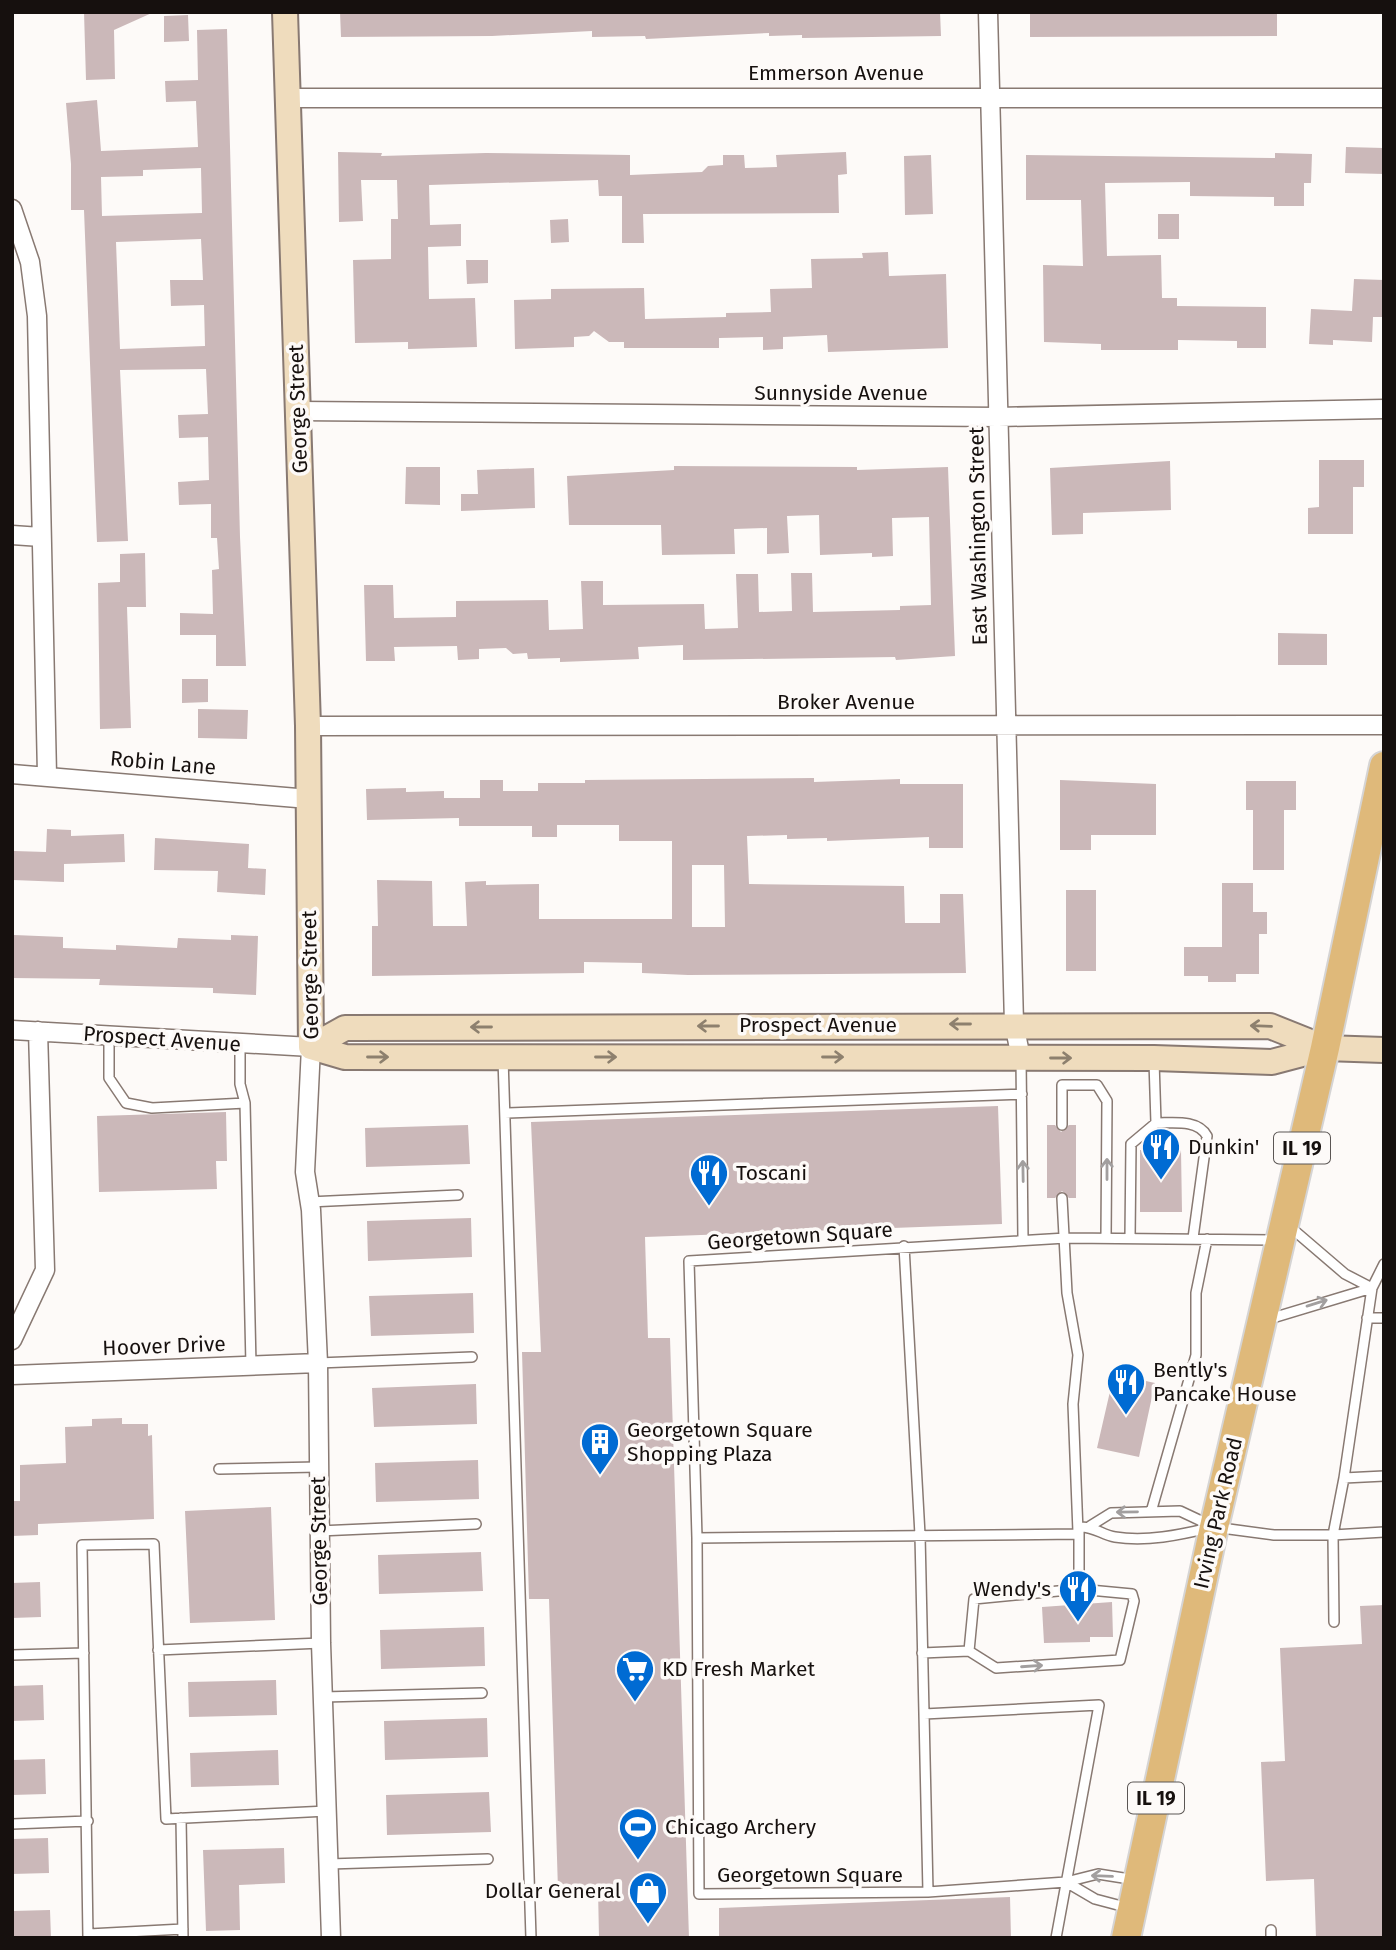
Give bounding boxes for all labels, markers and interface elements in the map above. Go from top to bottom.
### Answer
street label: Emmerson Avenue [748,60,924,86]
street label: George Street [283,344,313,474]
street label: Sunnyside Avenue [754,380,928,406]
street label: East Washington Street [963,426,993,646]
street label: Broker Avenue [777,689,915,715]
street label: Robin Lane [109,745,217,781]
street label: George Street [296,910,324,1040]
street label: Prospect Avenue [739,1012,897,1038]
one-way arrow [949,1018,972,1031]
one-way arrow [697,1019,720,1033]
one-way arrow [469,1020,492,1034]
one-way arrow [1250,1020,1273,1033]
street label: Prospect Avenue [82,1021,242,1057]
one-way arrow [366,1050,389,1064]
one-way arrow [594,1050,617,1064]
one-way arrow [821,1050,844,1064]
one-way arrow [1049,1051,1072,1065]
restaurant icon: Dunkin' [1140,1126,1182,1181]
road number: IL 19 [1274,1132,1330,1164]
place label: Dunkin' [1188,1134,1259,1160]
restaurant icon: Toscani [688,1152,730,1207]
one-way arrow [1100,1158,1114,1181]
place label: Toscani [736,1160,807,1186]
one-way arrow [1016,1160,1030,1183]
street label: Georgetown Square [706,1217,894,1255]
one-way arrow [1305,1295,1327,1308]
street label: Hoover Drive [102,1331,226,1361]
place label: Bently's Pancake House [1153,1357,1297,1407]
restaurant icon: Bently's Pancake House [1105,1361,1147,1416]
place label: Georgetown Square Shopping Plaza [627,1417,813,1467]
building icon: Georgetown Square Shopping Plaza [579,1421,621,1476]
street label: Irving Park Road [1188,1435,1248,1591]
street label: George Street [305,1476,333,1606]
one-way arrow [1116,1505,1139,1519]
restaurant icon: Wendy's [1057,1568,1099,1623]
place label: Wendy's [973,1576,1051,1602]
supermarket icon: KD Fresh Market [614,1648,656,1703]
place label: KD Fresh Market [662,1656,816,1682]
one-way arrow [1020,1659,1043,1672]
road number: IL 19 [1128,1782,1184,1814]
sports icon: Chicago Archery [617,1806,659,1861]
place label: Chicago Archery [665,1814,817,1840]
street label: Georgetown Square [717,1862,903,1888]
shop icon: Dollar General [627,1870,669,1925]
one-way arrow [1091,1870,1114,1883]
place label: Dollar General [485,1878,621,1904]

